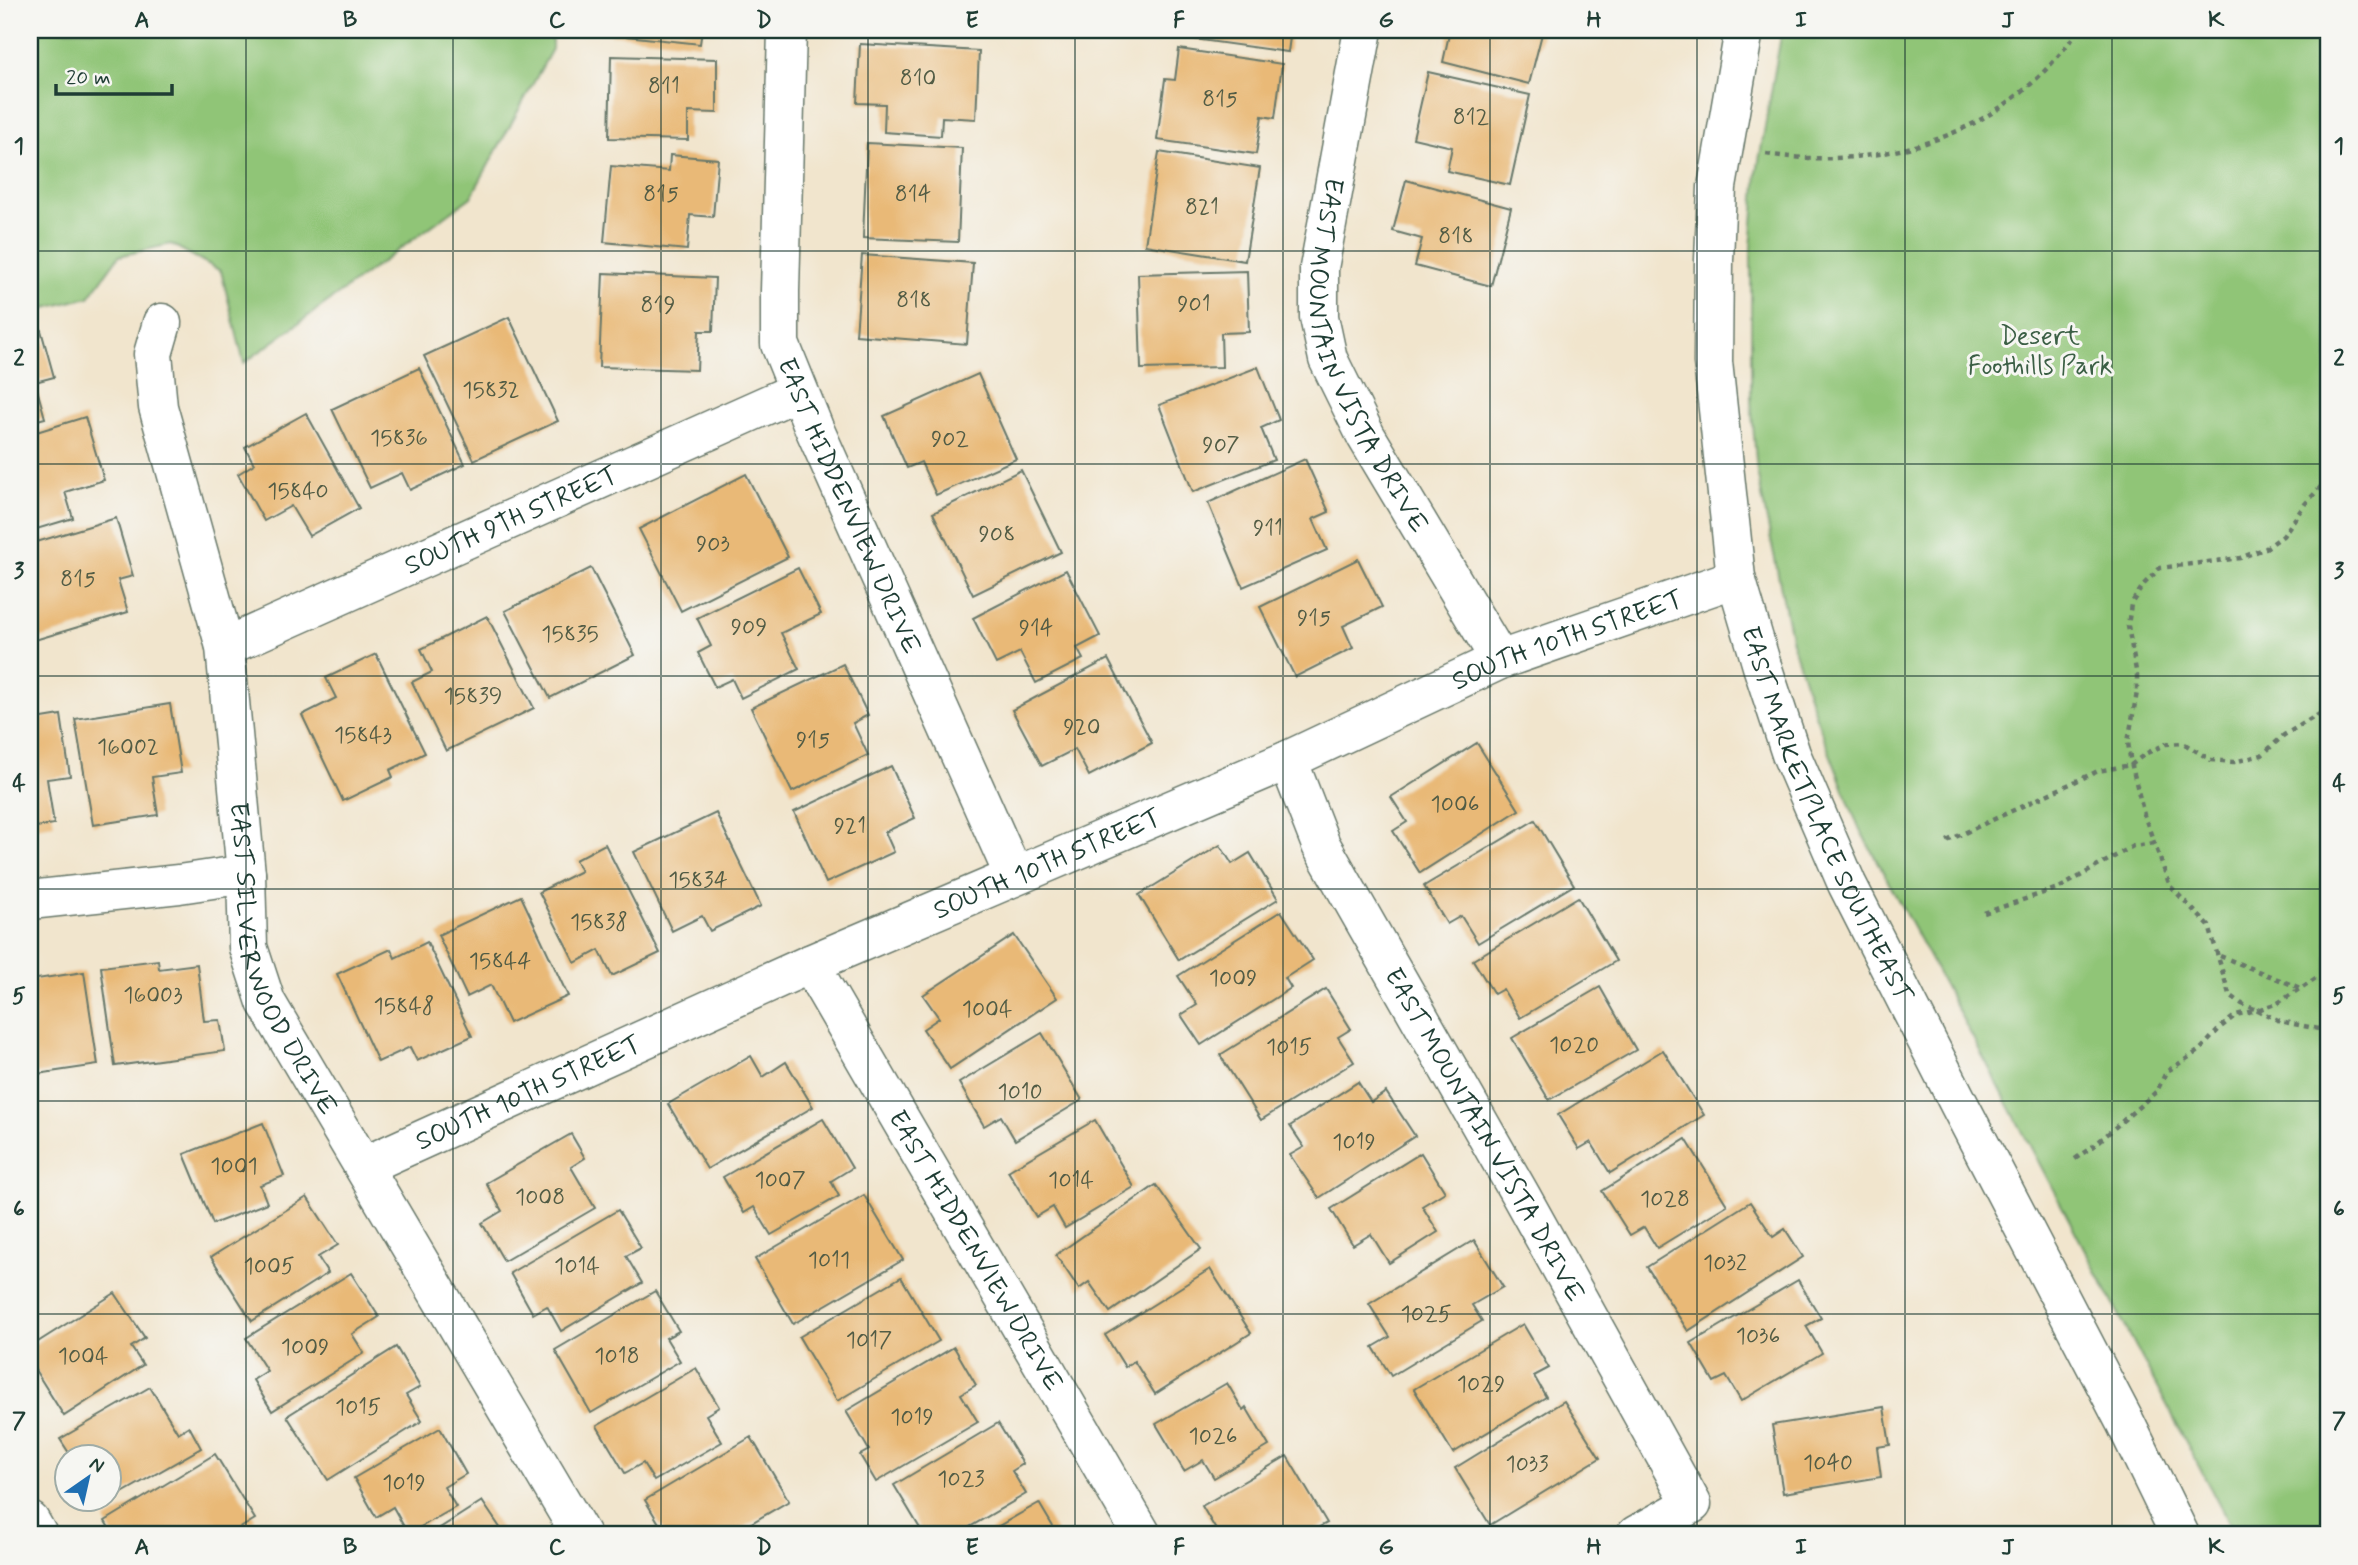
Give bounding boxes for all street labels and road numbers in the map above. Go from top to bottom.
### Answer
street label: EAST MOUNTAIN VISTA DRIVE [1300,175,1435,540]
street label: EAST HIDDENVIEW DRIVE [768,353,928,660]
street label: SOUTH 9TH STREET [400,459,624,584]
street label: SOUTH 10TH STREET [1447,583,1688,699]
street label: EAST MARKETPLACE SOUTHEAST [1732,623,1920,1010]
street label: EAST SILVERWOOD DRIVE [220,801,344,1122]
street label: SOUTH 10TH STREET [929,801,1166,928]
street label: EAST MOUNTAIN VISTA DRIVE [1376,962,1591,1309]
street label: SOUTH 10TH STREET [411,1028,647,1159]
street label: EAST HIDDENVIEW DRIVE [880,1104,1070,1398]

